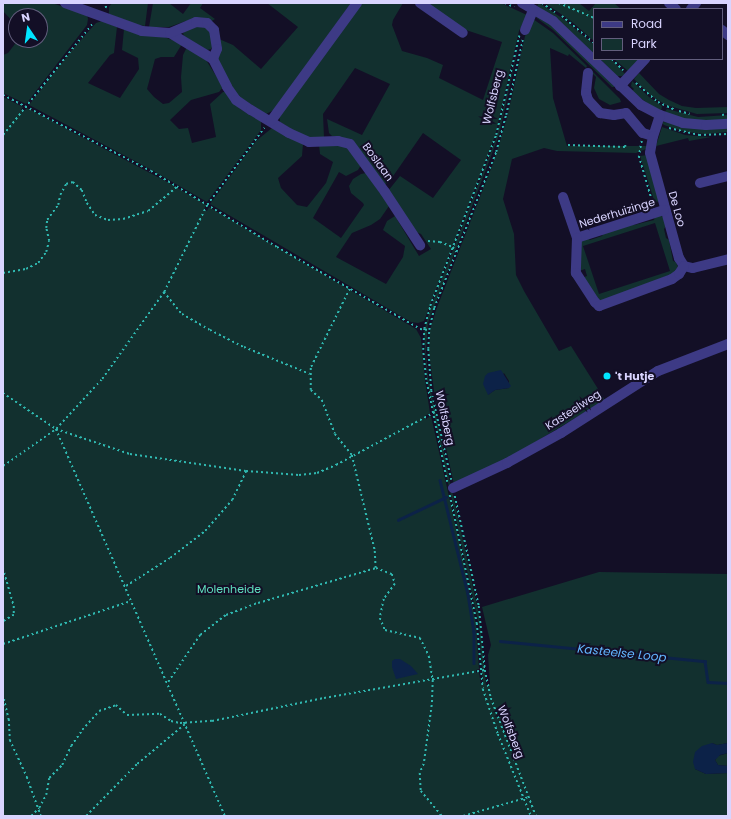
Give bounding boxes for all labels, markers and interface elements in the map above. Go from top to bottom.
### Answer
north arrow [8,8,48,48]
legend [593,8,723,60]
text: N [20,9,31,26]
text: Road [631,15,662,32]
text: Park [631,35,657,52]
street label: Wolfsberg [480,68,506,126]
street label: Boslaan [360,140,396,184]
street label: De Loo [666,190,688,228]
street label: Nederhuizinge [577,195,657,231]
place label: 't Hutje [615,369,654,383]
marker: 't Hutje [602,371,612,381]
street label: Kasteelweg [543,387,603,433]
street label: Wolfsberg [433,389,457,447]
park label: Molenheide [197,582,261,596]
water label: Kasteelse Loop [577,641,667,665]
street label: Wolfsberg [495,704,527,760]

